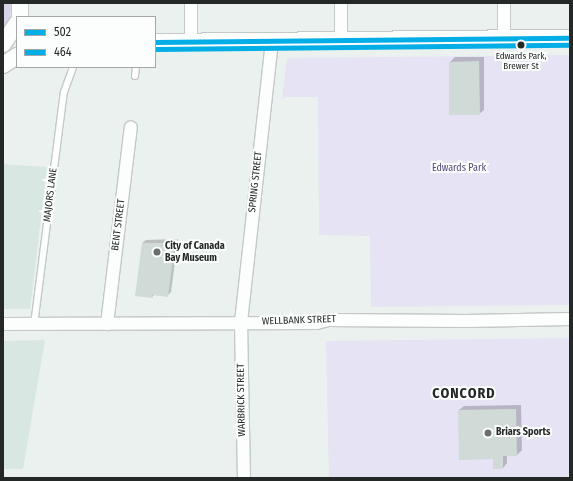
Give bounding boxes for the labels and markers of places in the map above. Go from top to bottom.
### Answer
marker: Edwards Park, Brewer St [516,40,526,50]
place label: Edwards Park, Brewer St [496,51,546,72]
place label: City of Canada Bay Museum [165,240,225,264]
marker: City of Canada Bay Museum [152,247,162,257]
place label: Briars Sports [496,427,550,439]
marker: Briars Sports [483,428,493,438]

